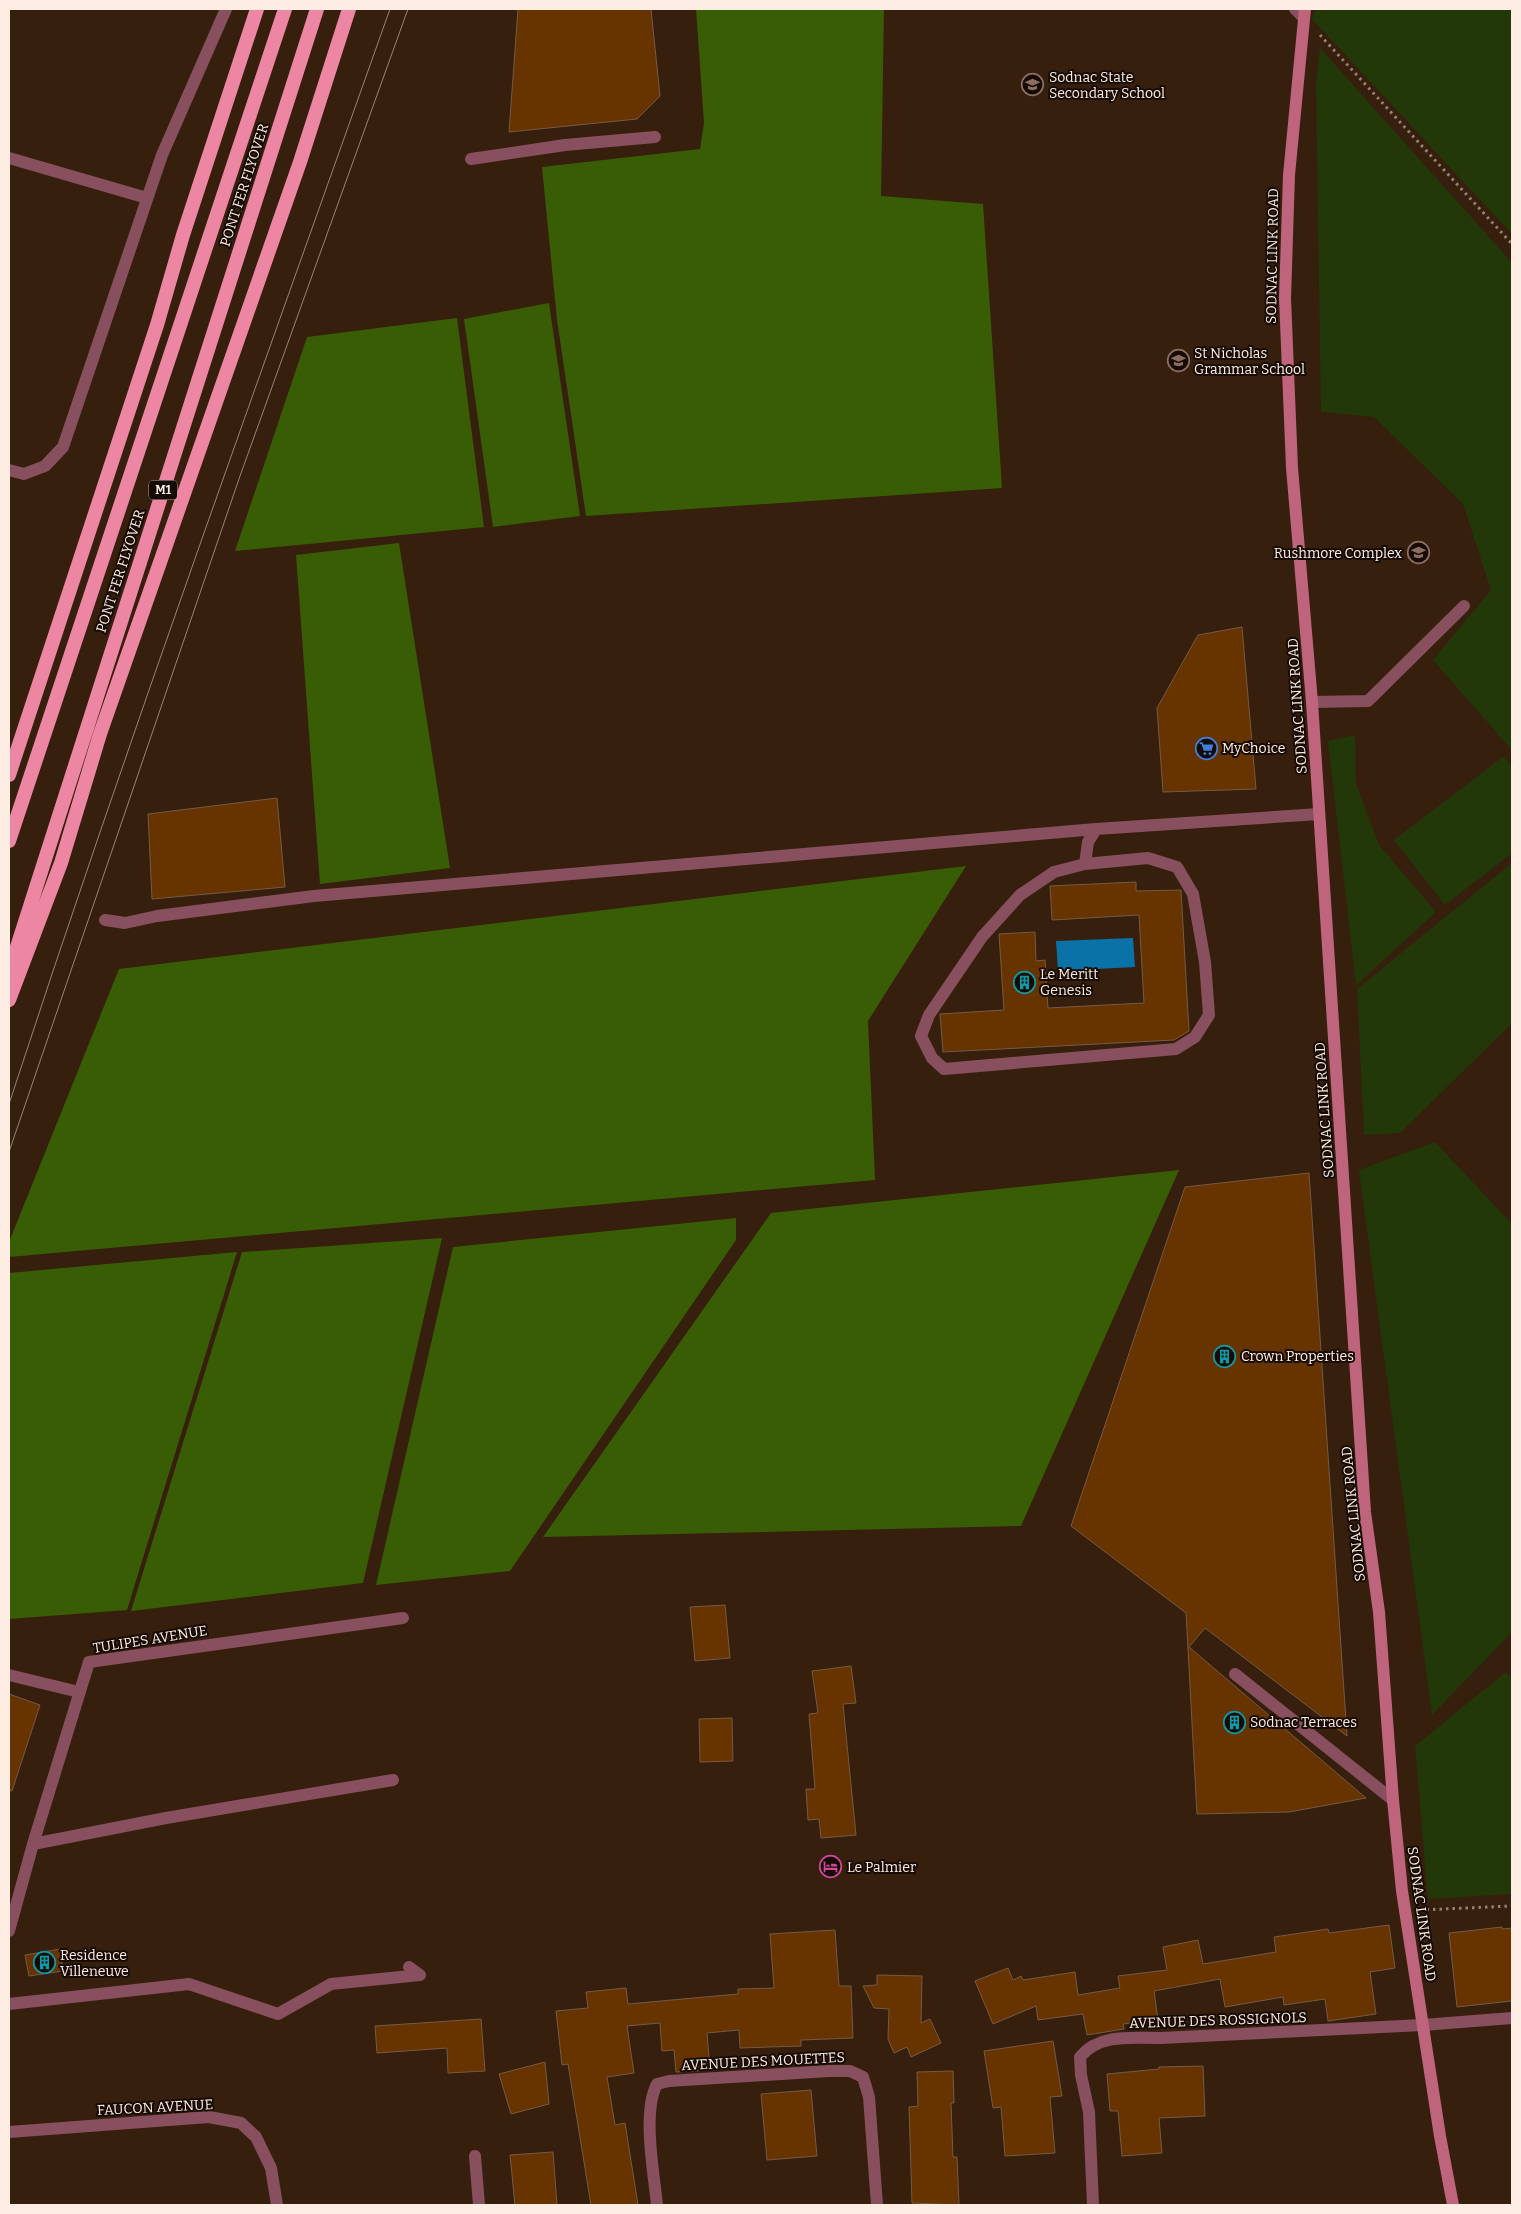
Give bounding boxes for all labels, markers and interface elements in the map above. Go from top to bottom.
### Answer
place label: Sodnac State Secondary School [1049,69,1165,102]
school or university icon: Sodnac State Secondary School [1021,73,1045,97]
street label: PONT FER FLYOVER [217,122,272,249]
street label: SODNAC LINK ROAD [1263,188,1282,324]
place label: St Nicholas Grammar School [1194,345,1305,378]
school or university icon: St Nicholas Grammar School [1166,349,1190,373]
road number: M1 [149,480,177,500]
street label: PONT FER FLYOVER [93,508,148,635]
school or university icon: Rushmore Complex [1406,541,1430,565]
place label: Rushmore Complex [1274,545,1402,562]
street label: SODNAC LINK ROAD [1284,638,1311,774]
supermarket icon: MyChoice [1194,736,1218,760]
place label: MyChoice [1222,740,1285,757]
place label: Le Meritt Genesis [1040,966,1098,999]
building icon: Le Meritt Genesis [1012,970,1036,994]
street label: SODNAC LINK ROAD [1311,1042,1338,1178]
building icon: Crown Properties [1213,1344,1237,1368]
place label: Crown Properties [1241,1348,1354,1365]
street label: SODNAC LINK ROAD [1338,1445,1369,1582]
street label: TULIPES AVENUE [92,1622,209,1657]
building icon: Sodnac Terraces [1222,1710,1246,1734]
place label: Sodnac Terraces [1250,1714,1357,1731]
street label: SODNAC LINK ROAD [1404,1846,1439,1983]
hotel icon: Le Palmier [819,1855,843,1879]
place label: Le Palmier [847,1859,916,1876]
place label: Residence Villeneuve [60,1947,129,1980]
building icon: Residence Villeneuve [32,1951,56,1975]
street label: AVENUE DES ROSSIGNOLS [1129,2009,1307,2032]
street label: AVENUE DES MOUETTES [681,2049,845,2074]
street label: FAUCON AVENUE [97,2096,214,2119]

